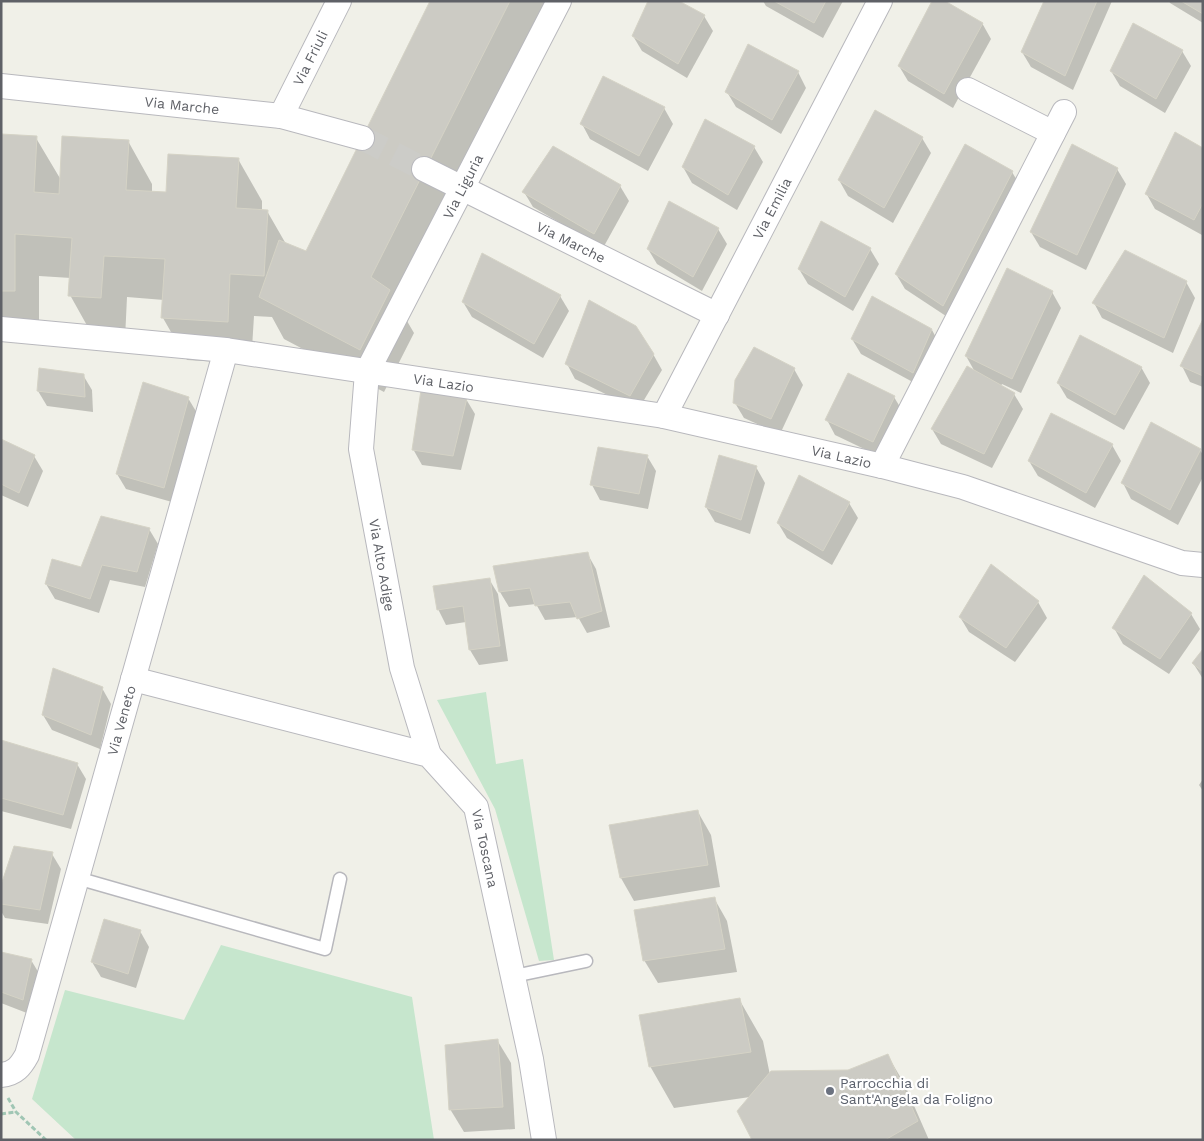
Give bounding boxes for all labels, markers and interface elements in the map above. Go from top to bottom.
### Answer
street label: Via Friuli [290,28,331,88]
street label: Via Marche [144,93,220,117]
street label: Via Liguria [440,151,486,222]
street label: Via Emilia [749,175,795,242]
street label: Via Marche [534,218,608,266]
street label: Via Lazio [412,370,475,395]
street label: Via Lazio [810,442,873,471]
street label: Via Alto Adige [366,518,398,612]
street label: Via Veneto [104,684,139,757]
street label: Via Toscana [469,808,501,889]
place label: Parrocchia di Sant'Angela da Foligno [840,1075,993,1107]
marker: Parrocchia di Sant'Angela da Foligno [824,1085,836,1097]

